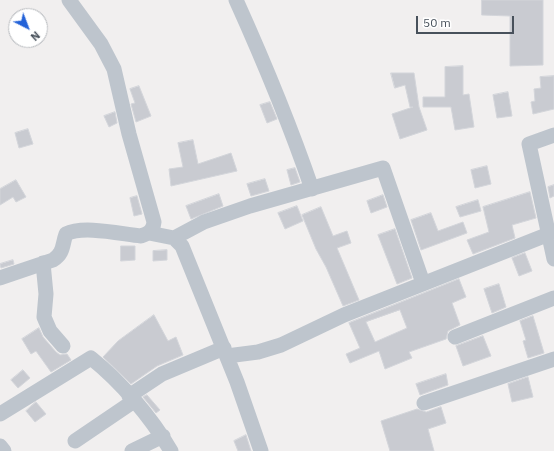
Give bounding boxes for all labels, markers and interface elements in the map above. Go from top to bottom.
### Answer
north arrow [8,8,48,48]
scale bar [418,8,516,34]
text: 50 m [423,15,451,30]
text: N [28,28,43,44]

